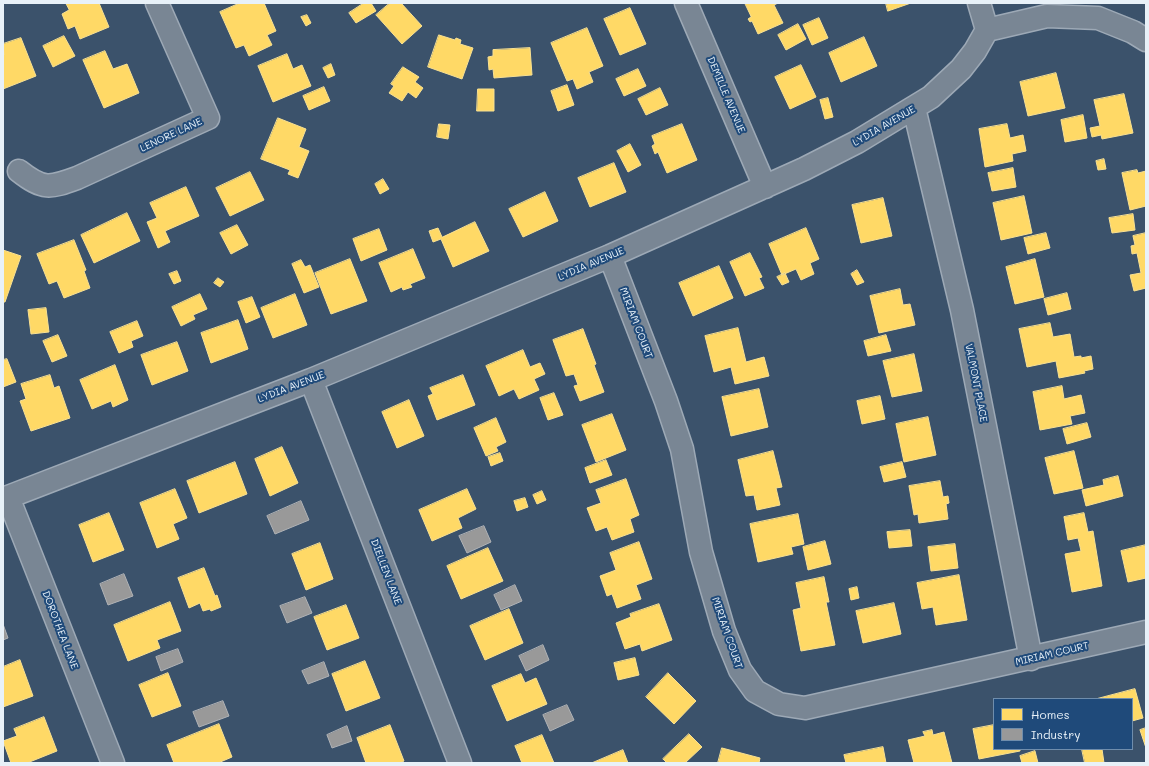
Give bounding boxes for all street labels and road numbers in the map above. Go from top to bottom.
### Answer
street label: DEMILLE AVENUE [705,55,747,135]
street label: LYDIA AVENUE [850,103,918,149]
street label: LENORE LANE [138,115,204,155]
street label: LYDIA AVENUE [556,245,626,283]
street label: MIRIAM COURT [617,286,655,360]
street label: VALMONT PLACE [963,343,989,423]
street label: LYDIA AVENUE [256,369,326,405]
street label: DIELLEN LANE [368,538,404,606]
street label: DOROTHEA LANE [40,589,80,671]
street label: MIRIAM COURT [709,596,745,670]
street label: MIRIAM COURT [1014,640,1090,668]

